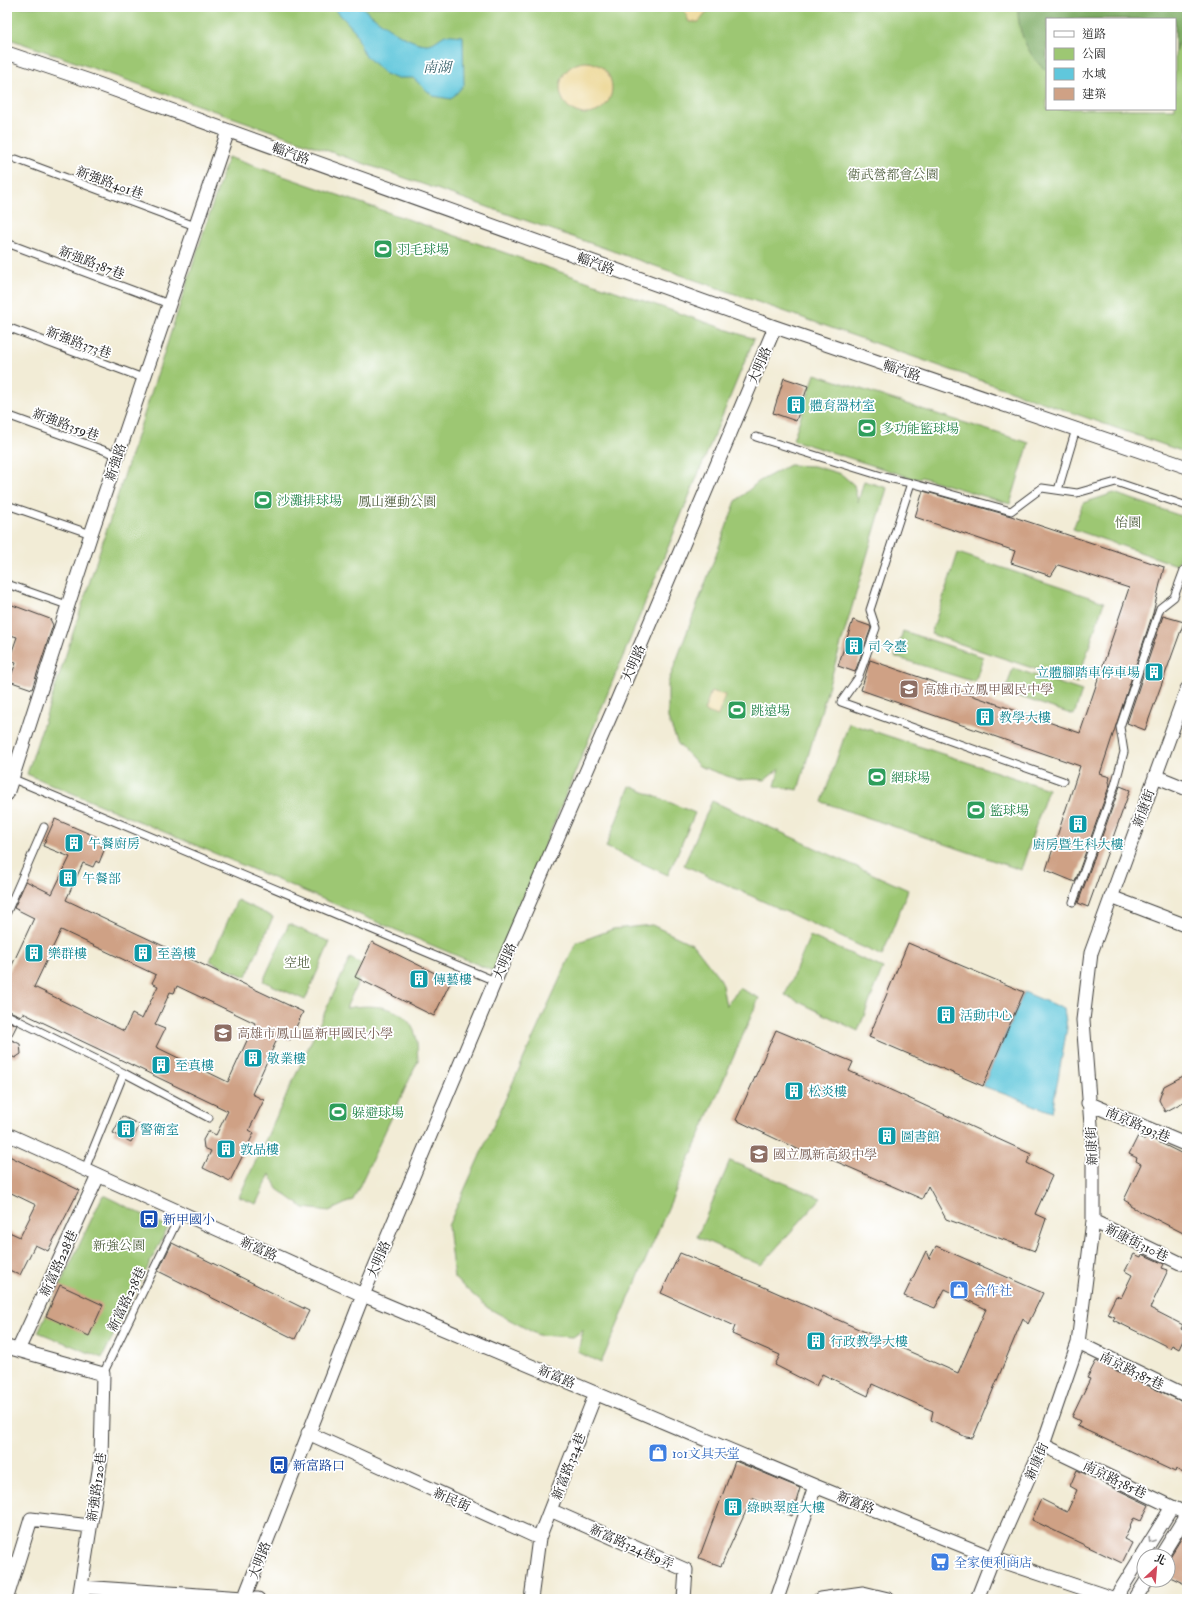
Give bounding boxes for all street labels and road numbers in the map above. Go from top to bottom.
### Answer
street label: 輜汽路 [270,140,312,168]
street label: 新強路401巷 [74,163,145,202]
street label: 新強路387巷 [57,243,127,283]
street label: 輜汽路 [575,250,617,278]
street label: 新強路373巷 [44,324,113,362]
street label: 大明路 [745,344,775,386]
street label: 輜汽路 [881,357,923,385]
street label: 新強路359巷 [30,406,101,444]
street label: 新強路 [102,441,130,483]
street label: 大明路 [619,642,649,684]
street label: 新康街 [1130,787,1158,829]
street label: 大明路 [490,940,520,982]
street label: 南京路393巷 [1103,1104,1172,1146]
street label: 新康街 [1083,1126,1101,1166]
street label: 新康街310巷 [1102,1221,1171,1265]
street label: 新富路228巷 [37,1228,81,1299]
street label: 新富路 [238,1234,280,1264]
street label: 大明路 [364,1238,394,1280]
street label: 新富路238巷 [104,1265,149,1334]
street label: 南京路387巷 [1097,1349,1166,1393]
street label: 新富路 [536,1362,578,1392]
street label: 新富路324巷 [549,1431,589,1502]
street label: 新康街 [1022,1440,1052,1482]
street label: 新強路120巷 [84,1451,110,1523]
street label: 南京路385巷 [1080,1458,1149,1502]
street label: 新民街 [431,1485,473,1515]
street label: 新富路 [835,1488,877,1518]
street label: 新富路324巷9弄 [587,1521,676,1573]
street label: 大明路 [245,1539,274,1581]

